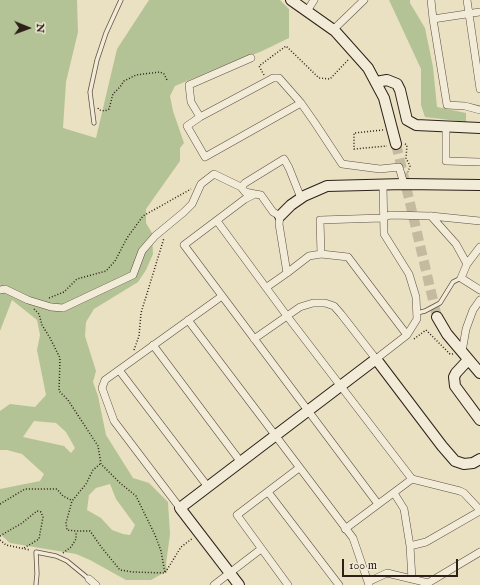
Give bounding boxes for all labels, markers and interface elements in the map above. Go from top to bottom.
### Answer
north arrow [8,8,48,48]
text: N [33,23,47,33]
scale bar [344,551,460,577]
text: 100 m [349,558,377,573]

